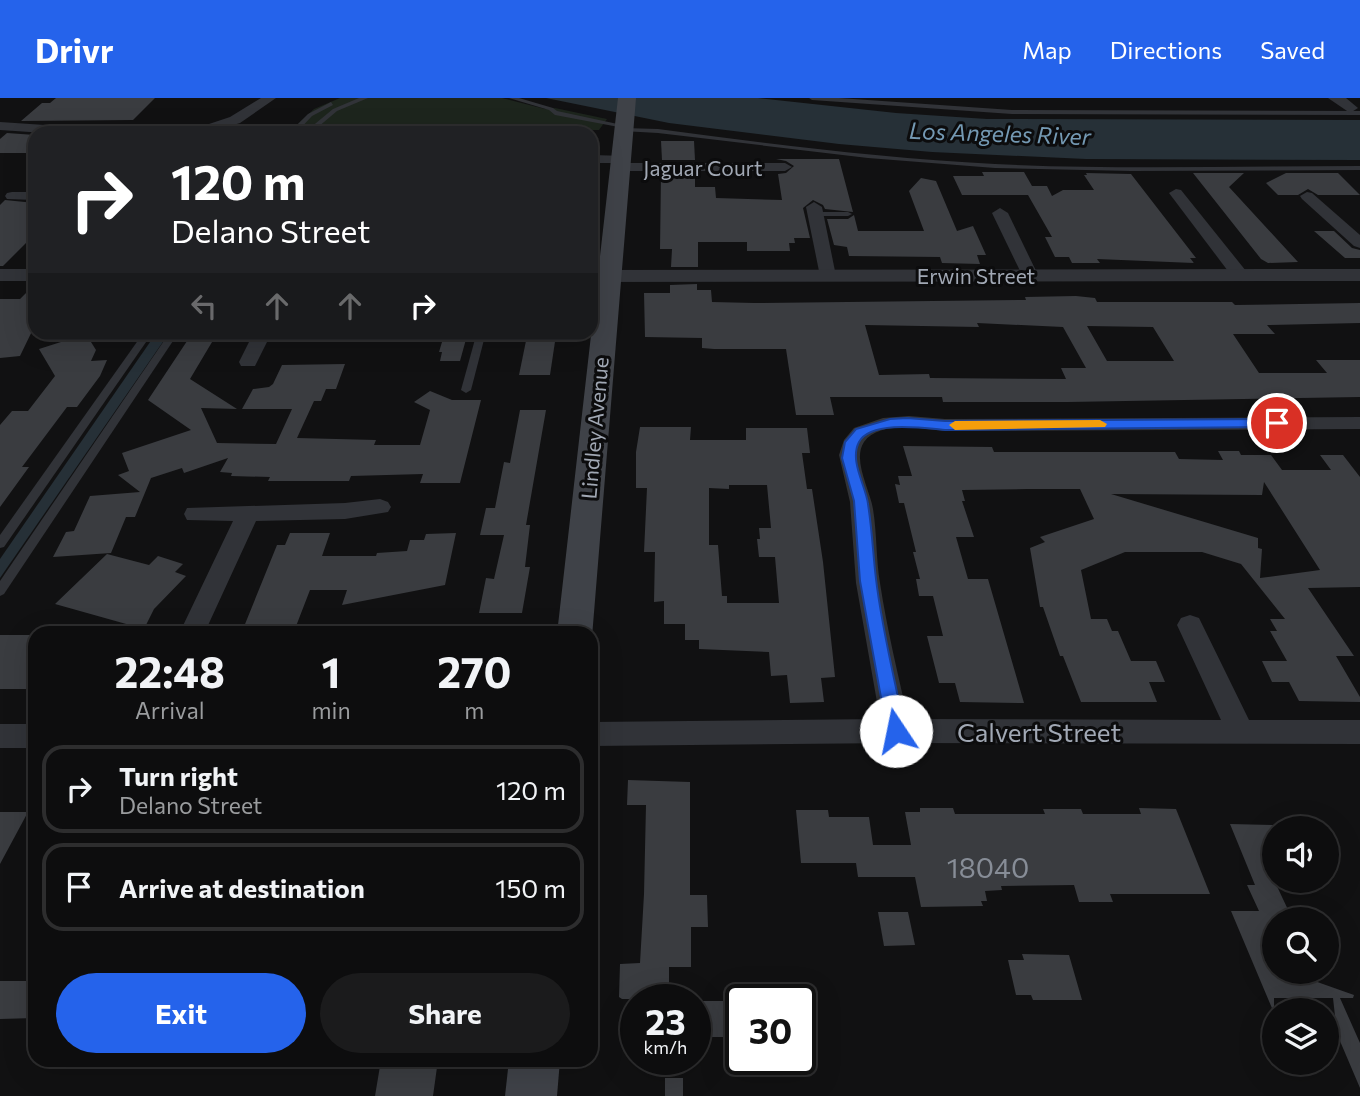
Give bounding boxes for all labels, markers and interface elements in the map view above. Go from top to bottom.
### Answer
text: Drivr [35,29,114,70]
text: Map [1022,35,1072,64]
text: Directions [1110,35,1222,64]
text: Saved [1260,35,1325,64]
water label: Los Angeles River [909,116,1092,150]
text: 120 m [171,150,305,210]
icon: right [56,154,147,245]
street label: Jaguar Court [643,155,763,180]
text: Delano Street [171,210,370,250]
street label: Erwin Street [917,263,1035,288]
icon: left [185,287,223,325]
icon: ahead [258,287,296,325]
icon: ahead [331,287,369,325]
icon: right [404,287,442,325]
street label: Lindley Avenue [575,356,613,500]
pin [1247,393,1307,453]
icon: arrive [1258,404,1296,442]
text: 22:48 [114,645,225,697]
text: 1 [322,645,341,697]
text: 270 [437,645,512,697]
position arrow [859,694,933,768]
text: Arrival [135,696,205,724]
text: min [312,696,351,724]
text: m [464,696,484,724]
street label: Calvert Street [957,716,1121,747]
text: Turn right [119,760,238,791]
icon: right [60,770,98,808]
text: 120 m [496,774,566,805]
text: Delano Street [119,791,262,819]
map controls [1262,816,1339,1075]
button: sound [1262,816,1339,893]
house number: 18040 [947,850,1029,884]
icon: arrive [60,868,98,906]
text: Arrive at destination [119,872,365,903]
text: 150 m [495,872,566,903]
button: search [1262,907,1339,984]
button: Exit [56,973,306,1053]
button: Share [320,973,570,1053]
speed limit sign: 30 [725,984,816,1075]
button: layers [1262,998,1339,1075]
text: 23 [645,999,686,1042]
text: km/h [644,1036,687,1058]

